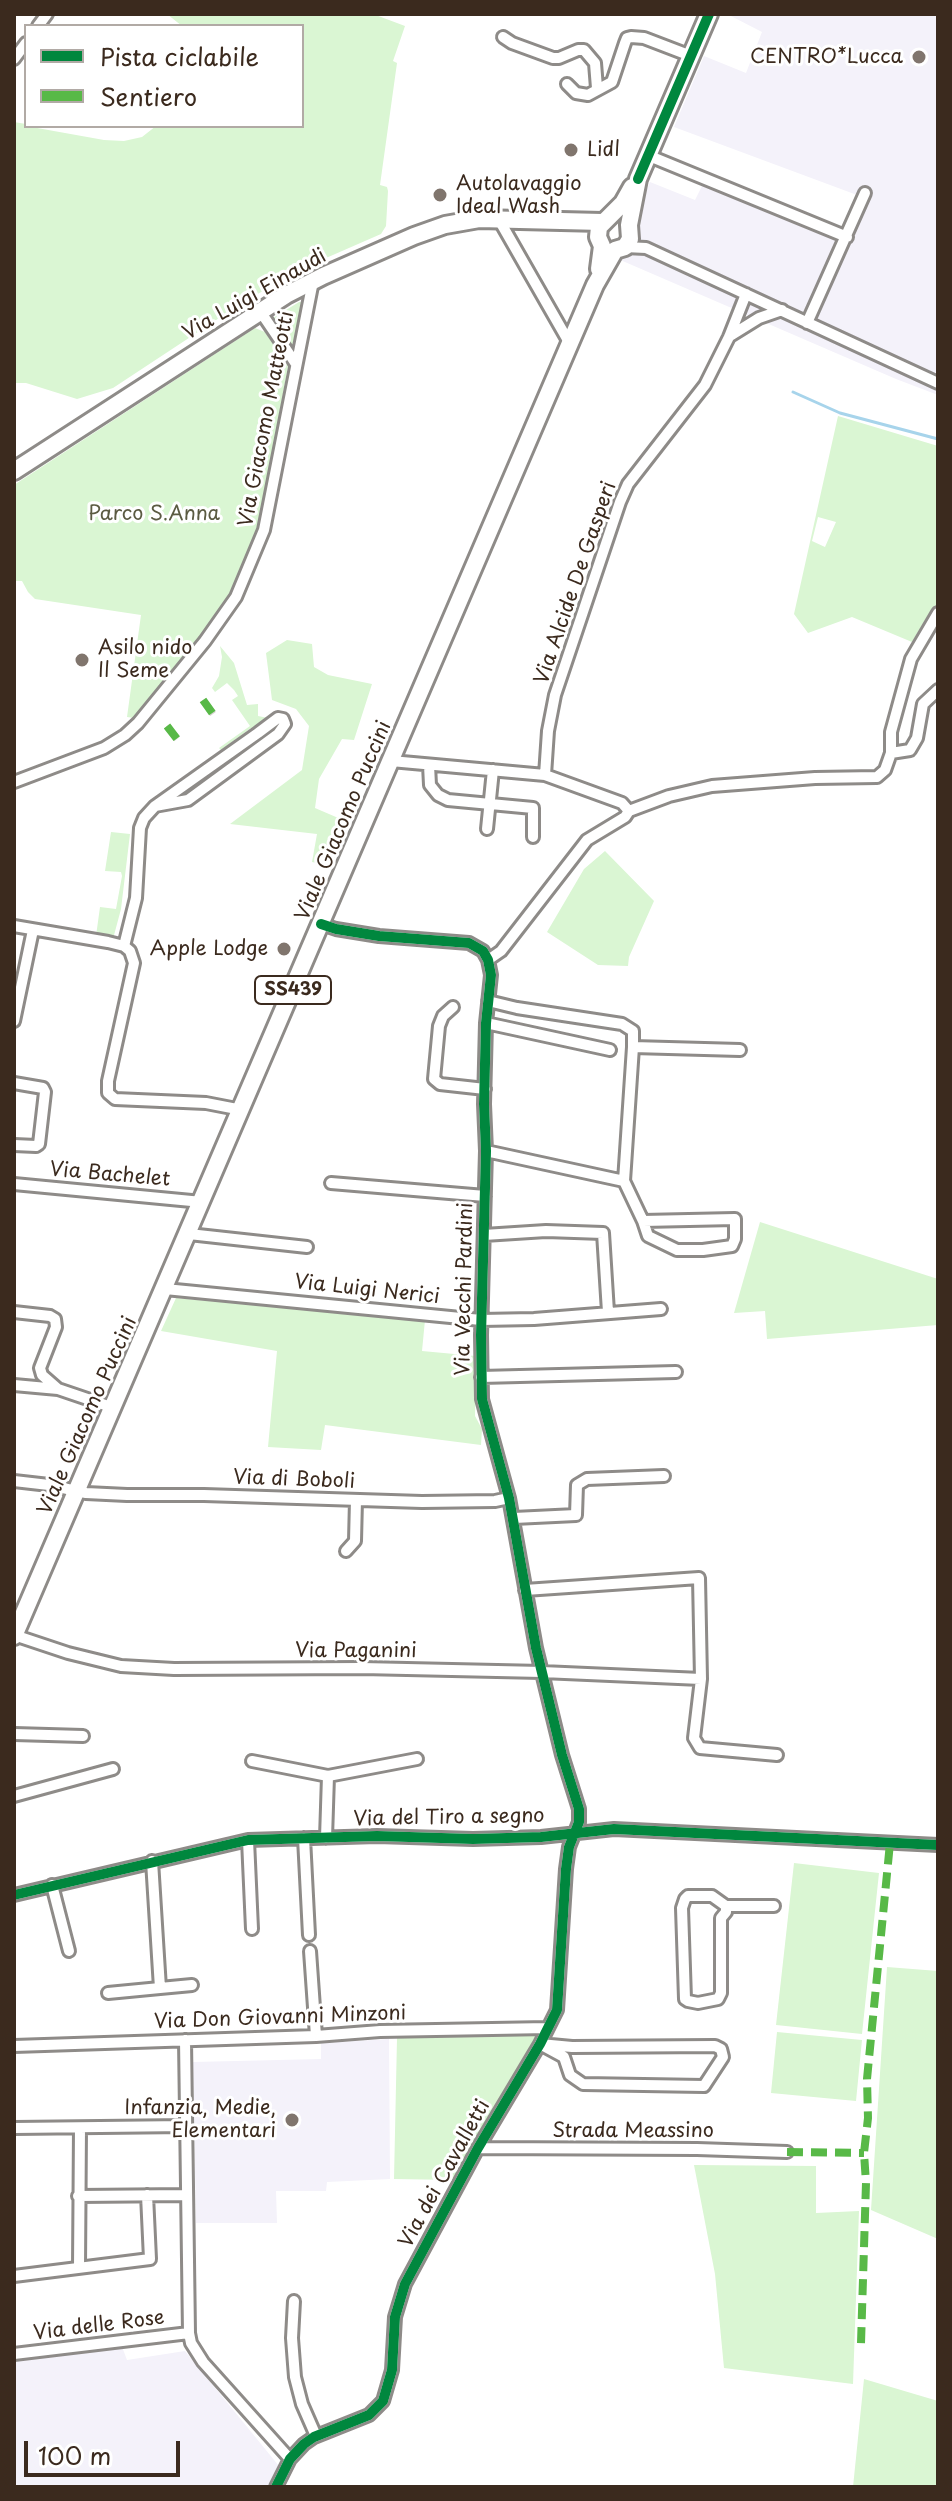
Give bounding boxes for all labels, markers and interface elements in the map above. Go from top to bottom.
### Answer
legend [24,24,304,128]
text: Pista ciclabile [100,38,259,74]
place label: CENTRO*Lucca [750,45,903,69]
marker: CENTRO*Lucca [910,48,928,66]
text: Sentiero [100,78,197,114]
place label: Lidl [587,138,620,162]
marker: Lidl [562,141,580,159]
place label: Autolavaggio Ideal Wash [456,172,581,219]
marker: Autolavaggio Ideal Wash [431,186,449,204]
street label: Via Luigi Einaudi [179,244,331,346]
street label: Via Giacomo Matteotti [234,309,300,529]
street label: Via Alcide De Gasperi [530,479,622,687]
park label: Parco S.Anna [88,502,220,526]
place label: Asilo nido Il Seme [98,636,192,683]
marker: Asilo nido Il Seme [73,651,91,669]
street label: Viale Giacomo Puccini [291,718,397,924]
place label: Apple Lodge [150,937,268,961]
marker: Apple Lodge [275,940,293,958]
road number: SS439 [255,976,331,1004]
street label: Via Bachelet [49,1158,171,1192]
street label: Via Vecchi Pardini [451,1202,479,1376]
street label: Via Luigi Nerici [293,1270,441,1310]
street label: Viale Giacomo Puccini [33,1313,143,1519]
street label: Via di Boboli [233,1466,355,1494]
street label: Via Paganini [295,1639,417,1663]
street label: Via del Tiro a segno [353,1804,545,1832]
street label: Via Don Giovanni Minzoni [154,2002,406,2034]
place label: Infanzia, Medie, Elementari [125,2096,276,2143]
street label: Via dei Cavalletti [394,2096,496,2252]
marker: Infanzia, Medie, Elementari [283,2111,301,2129]
street label: Strada Meassino [552,2119,714,2143]
street label: Via delle Rose [32,2306,166,2346]
scale bar [28,2425,184,2475]
text: 100 m [38,2437,111,2473]

